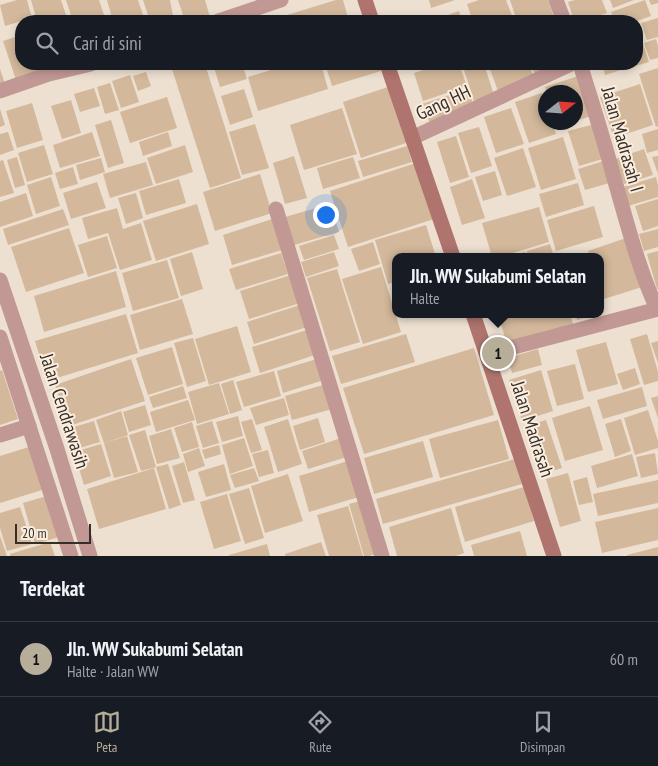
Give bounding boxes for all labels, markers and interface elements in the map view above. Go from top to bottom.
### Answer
search box [15,15,643,70]
icon: search [33,29,61,57]
text: Cari di sini [73,31,142,55]
street label: Gang HH [412,79,474,125]
street label: Jalan Madrasah I [596,83,649,194]
north arrow [538,85,583,130]
your location [313,202,339,228]
popup [392,253,604,318]
text: Jln. WW Sukabumi Selatan [410,264,586,288]
text: Halte [410,288,440,308]
pin: 1 [482,334,514,372]
street label: Jalan Cendrawasih [35,349,95,472]
street label: Jalan Madrasah [506,377,560,480]
scale bar [15,521,91,544]
text: 20 m [22,524,47,542]
text: Terdekat [20,575,85,602]
text: Jln. WW Sukabumi Selatan [67,637,243,661]
text: 1 [32,649,40,669]
text: 60 m [610,649,638,669]
text: Halte · Jalan WW [67,661,159,681]
tab: Peta [93,708,121,756]
tab: Rute [306,708,334,756]
tab: Disimpan [520,708,565,756]

